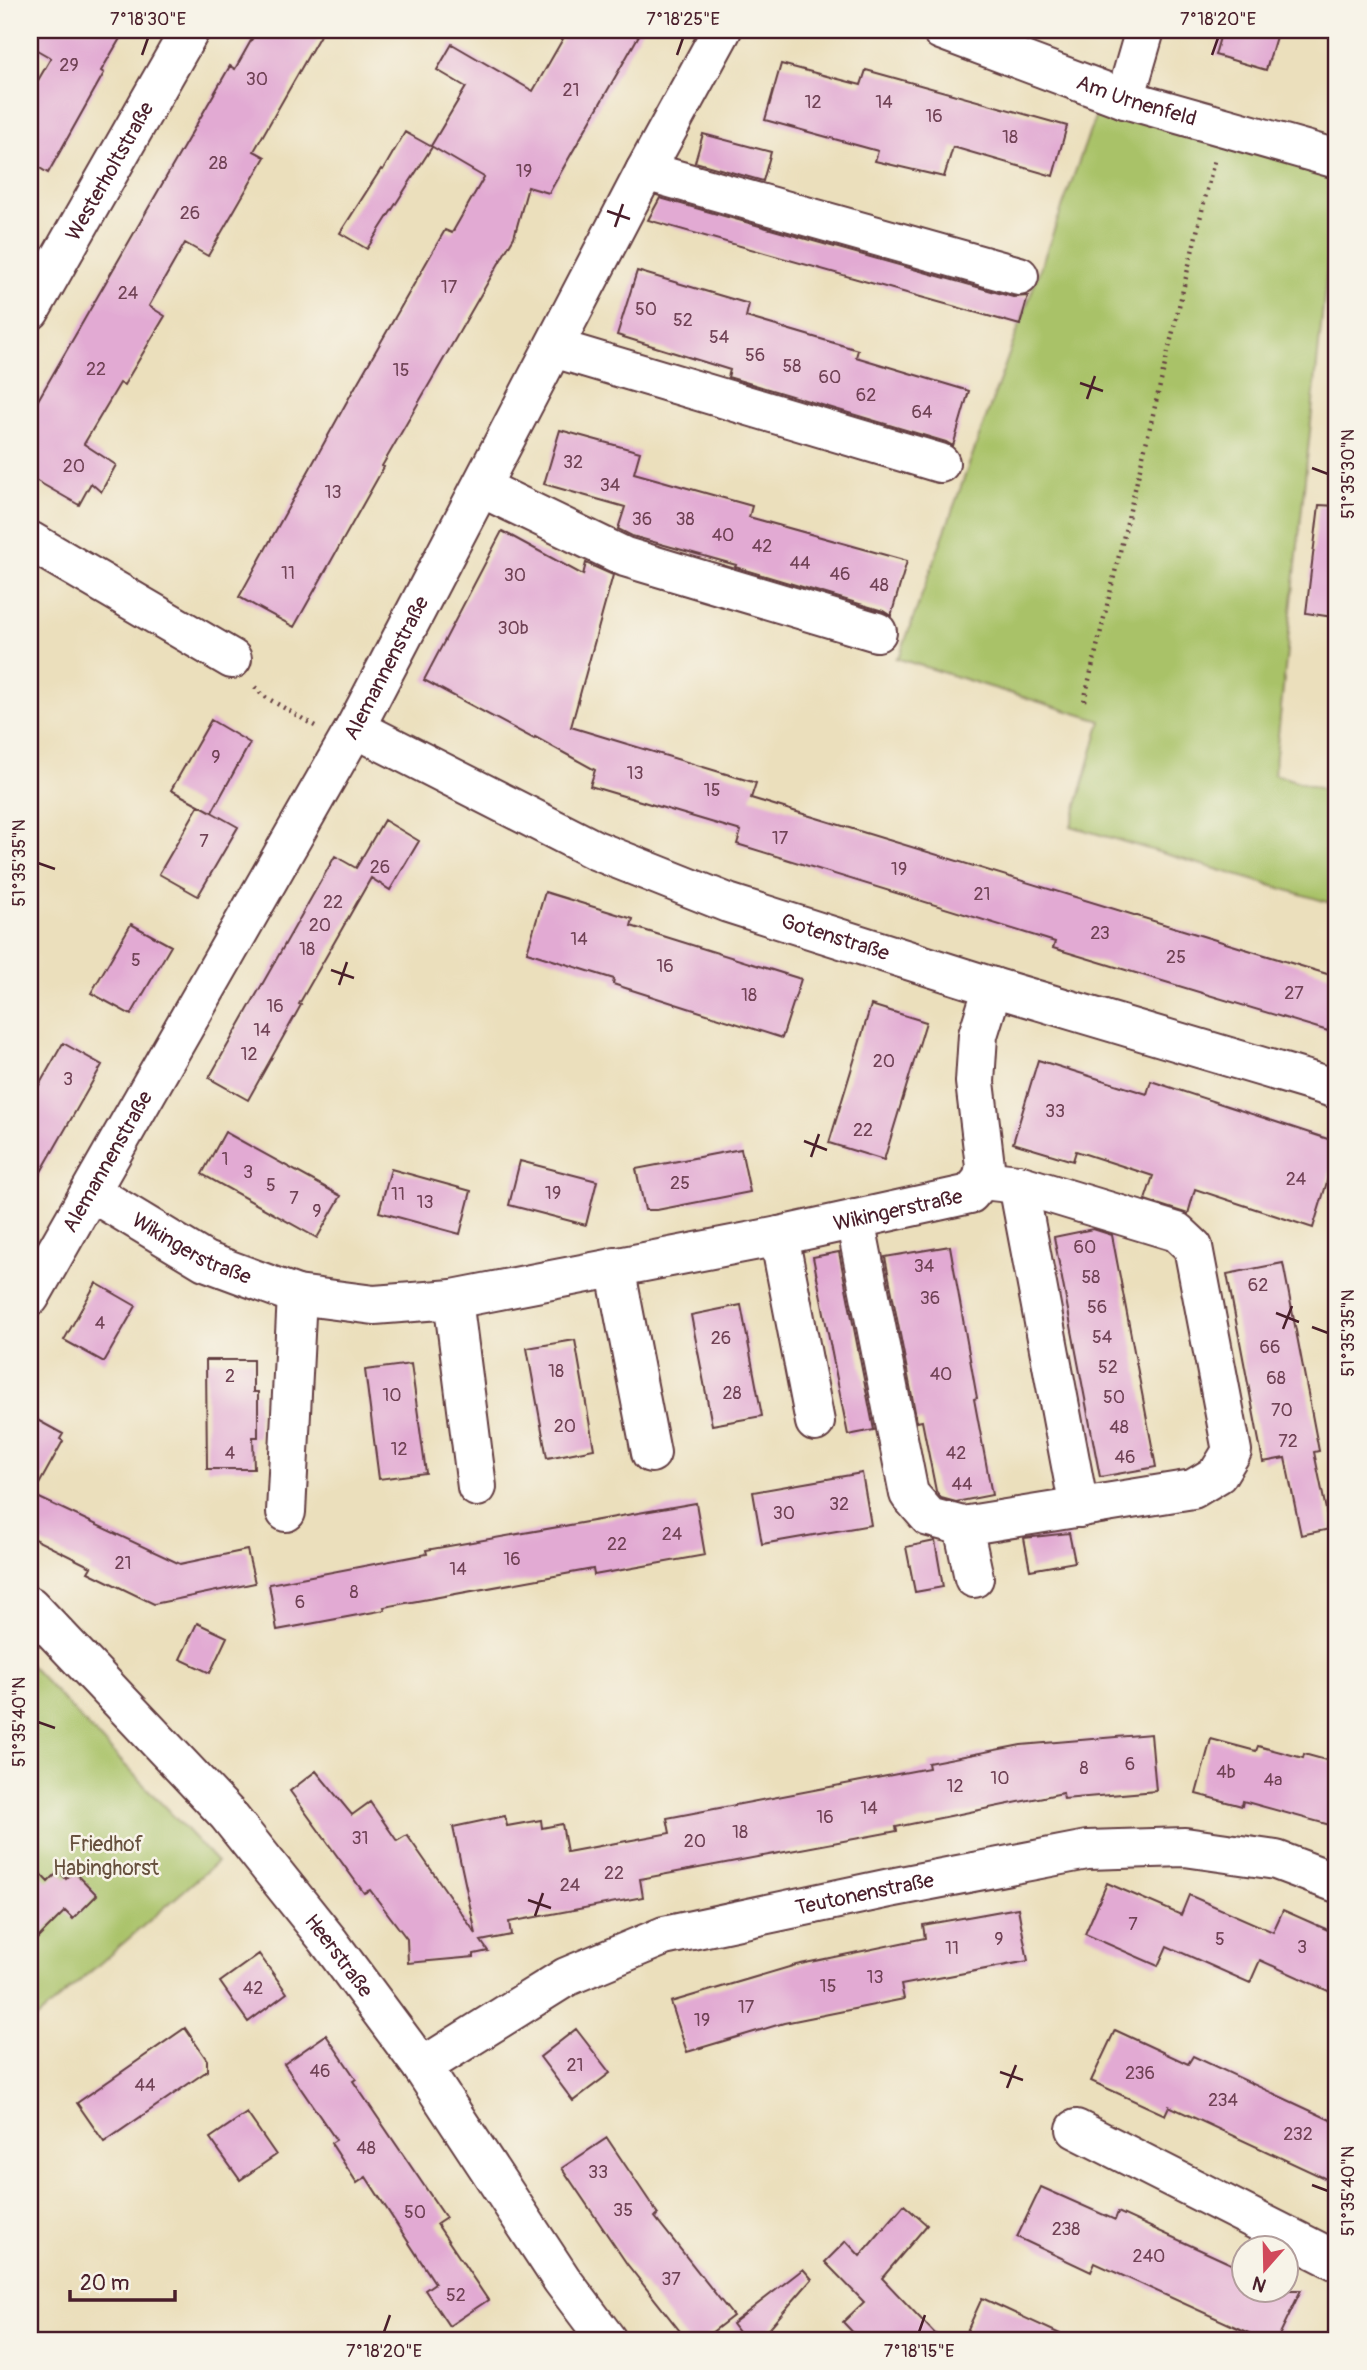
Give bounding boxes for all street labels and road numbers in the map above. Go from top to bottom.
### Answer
street label: Am Urnenfeld [1073,69,1199,133]
street label: Westerholtstraße [60,97,161,246]
street label: Alemannenstraße [338,591,436,745]
street label: Gotenstraße [778,908,893,967]
street label: Alemannenstraße [57,1086,159,1237]
street label: Wikingerstraße [831,1183,966,1238]
street label: Wikingerstraße [127,1207,255,1291]
street label: Teutonenstraße [793,1867,937,1922]
street label: Heerstraße [298,1909,379,2003]

